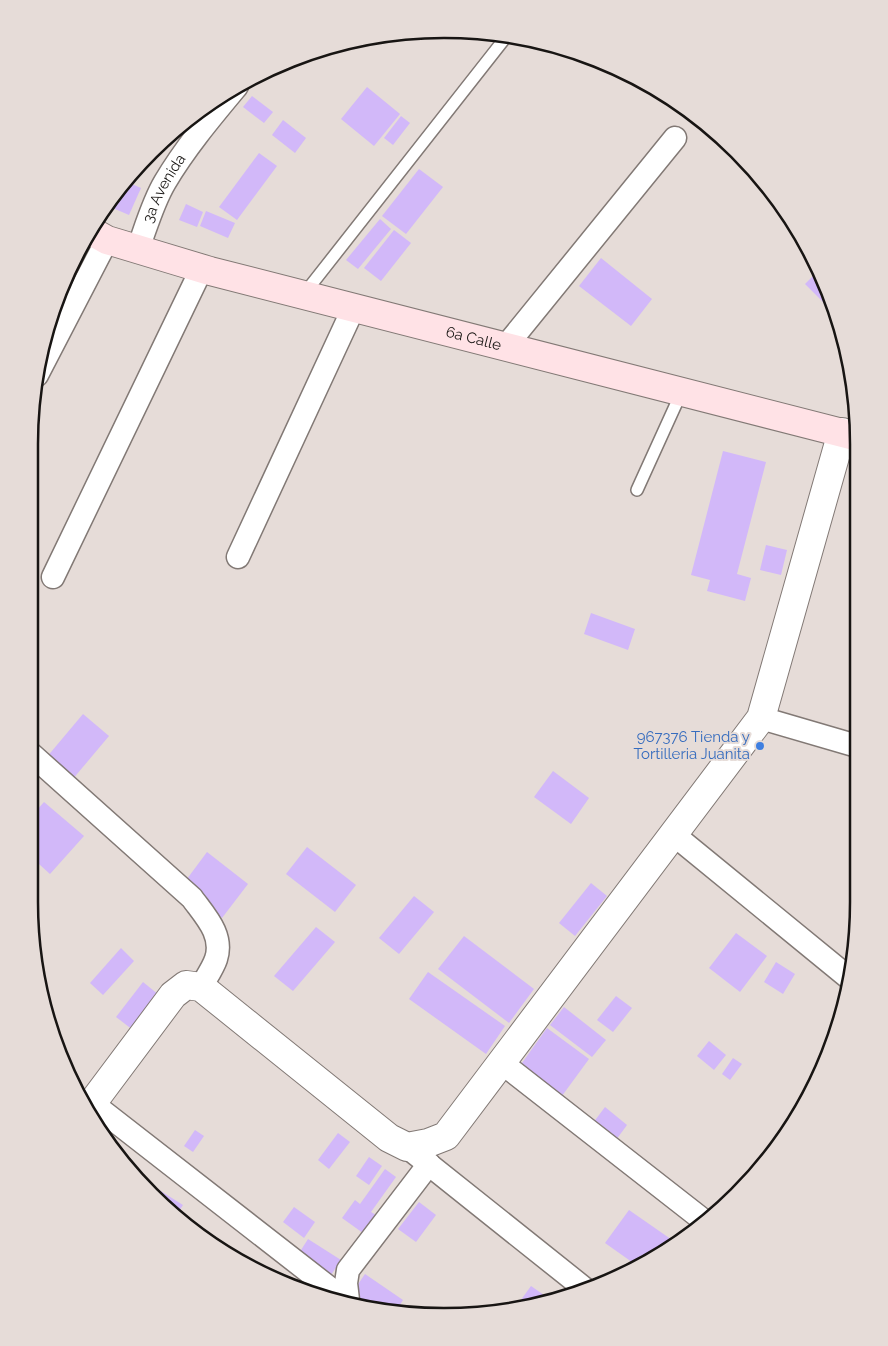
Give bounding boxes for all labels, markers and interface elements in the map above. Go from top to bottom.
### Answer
street label: 3a Avenida [139,151,189,225]
street label: 6a Calle [444,323,503,354]
place label: 967376 Tienda y Tortilleria Juanita [634,728,750,763]
marker: 967376 Tienda y Tortilleria Juanita [754,740,766,752]

